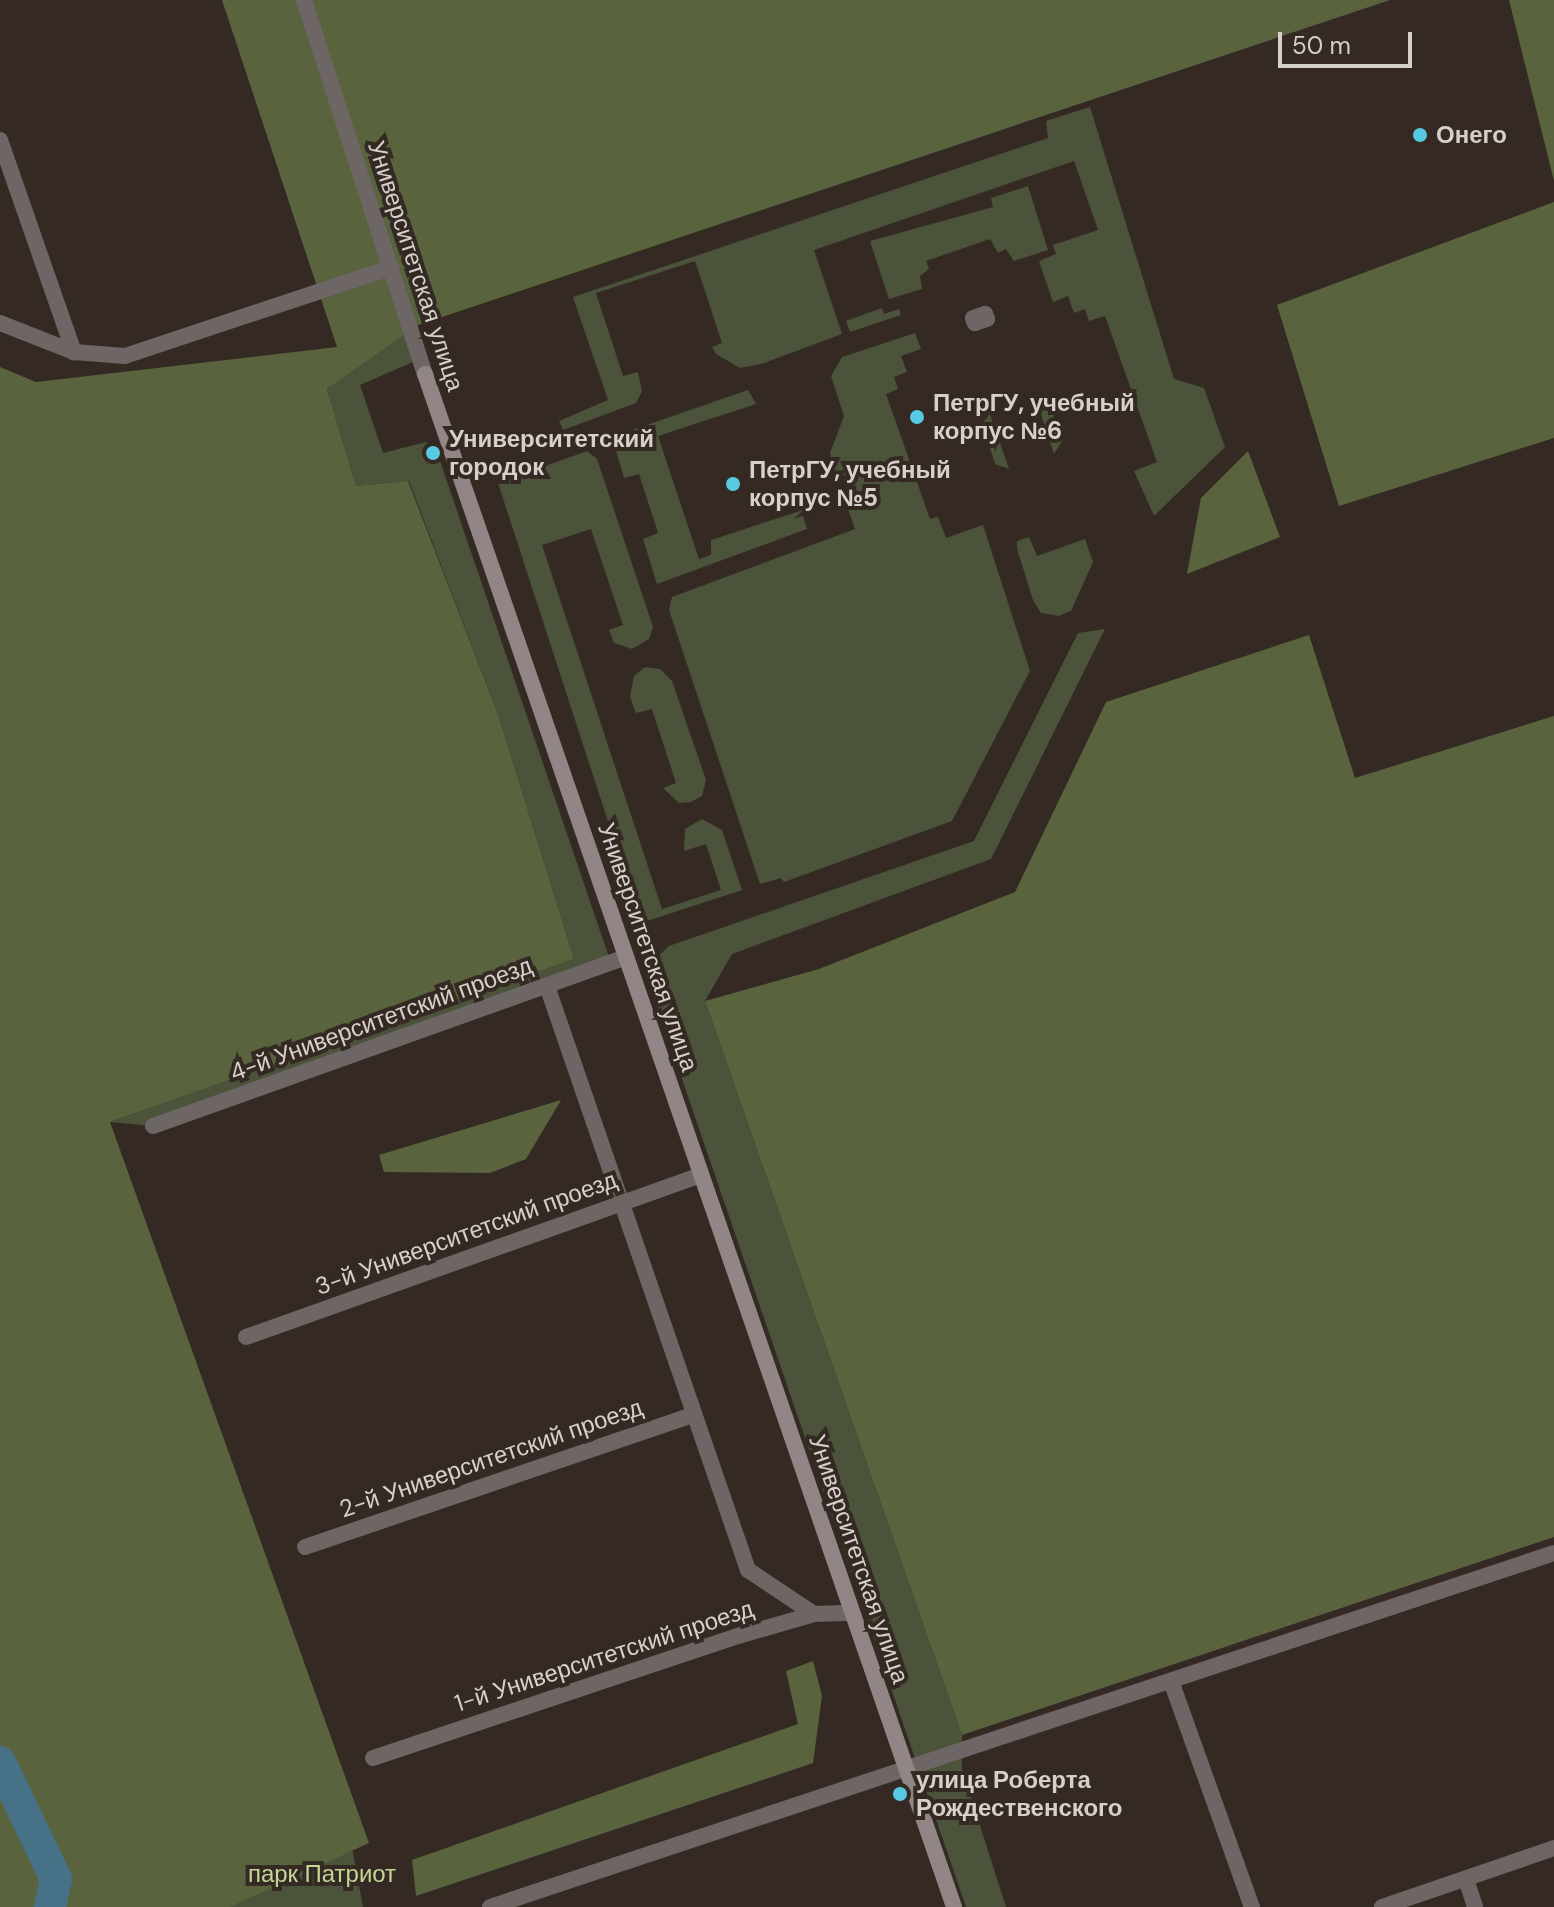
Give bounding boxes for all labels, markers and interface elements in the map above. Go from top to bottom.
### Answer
scale bar [1282,16,1416,66]
text: 50 m [1292,30,1351,61]
place label: Онего [1436,121,1507,149]
marker: Онего [1411,126,1429,144]
street label: Университетская улица [362,137,470,395]
place label: ПетрГУ, учебный корпус №6 [933,389,1135,445]
marker: ПетрГУ, учебный корпус №6 [908,408,926,426]
place label: Университетский городок [449,425,654,481]
marker: Университетский городок [424,444,442,462]
place label: ПетрГУ, учебный корпус №5 [749,456,951,512]
marker: ПетрГУ, учебный корпус №5 [724,475,742,493]
street label: Университетская улица [592,819,704,1075]
street label: 4-й Университетский проезд [226,951,536,1087]
street label: 3-й Университетский проезд [311,1165,621,1301]
street label: 2-й Университетский проезд [336,1393,646,1523]
street label: Университетская улица [803,1431,915,1687]
street label: 1-й Университетский проезд [451,1594,757,1718]
place label: улица Роберта Рождественского [916,1766,1122,1822]
marker: улица Роберта Рождественского [891,1785,909,1803]
park label: парк Патриот [248,1860,396,1888]

